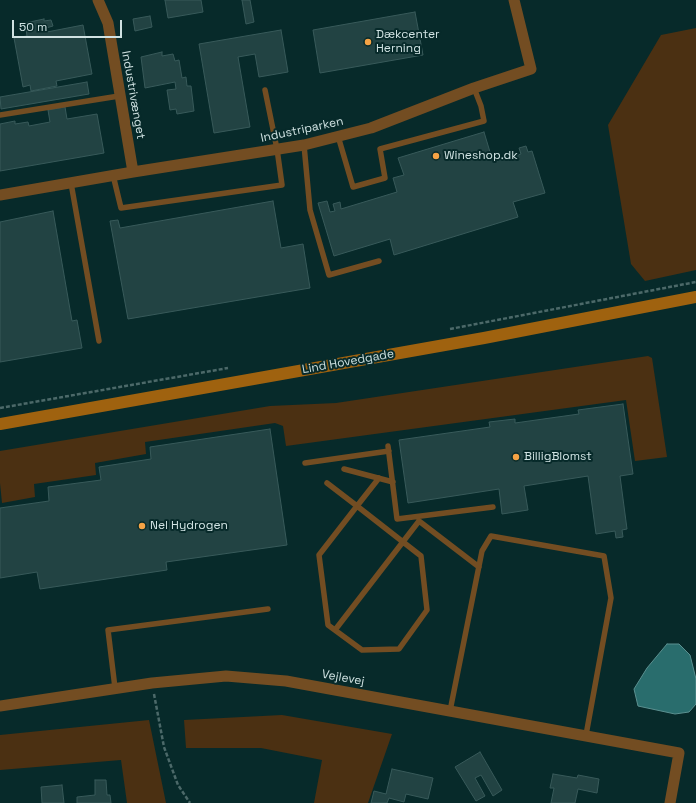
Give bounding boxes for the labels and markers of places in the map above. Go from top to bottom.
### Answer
place label: Dækcenter Herning [376,28,440,56]
marker: Dækcenter Herning [363,37,373,47]
place label: Wineshop.dk [444,149,518,163]
marker: Wineshop.dk [431,151,441,161]
place label: BilligBlomst [524,450,592,464]
marker: BilligBlomst [511,452,521,462]
place label: Nel Hydrogen [150,519,228,533]
marker: Nel Hydrogen [137,521,147,531]

